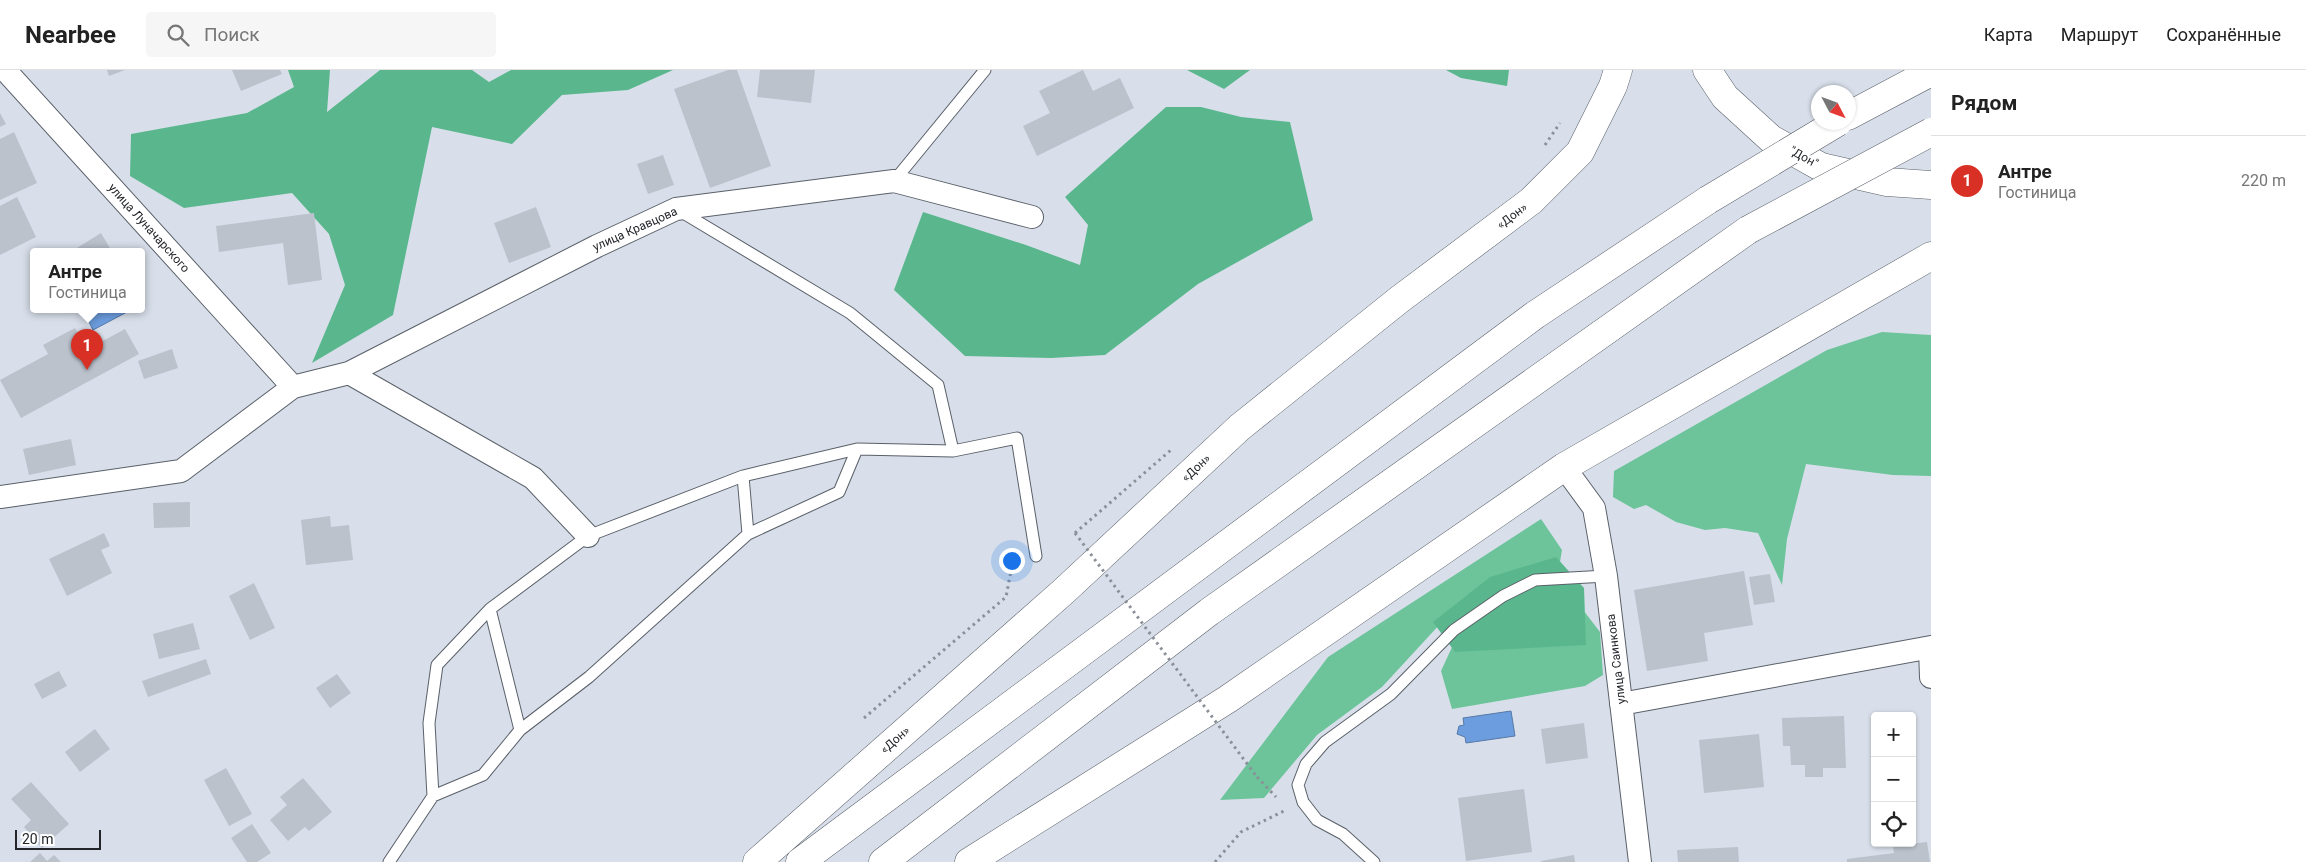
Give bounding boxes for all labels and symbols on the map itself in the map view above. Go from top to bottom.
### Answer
north arrow [1811,85,1856,130]
street label: "Дон" [1787,143,1821,171]
street label: улица Луначарского [105,181,193,275]
street label: «Дон» [1494,200,1530,232]
street label: улица Кравцова [591,204,679,254]
pin: 1 [71,329,103,370]
street label: «Дон» [1179,451,1213,485]
your location [999,548,1025,574]
street label: улица Саинкова [1604,613,1628,705]
street label: «Дон» [878,723,913,756]
scale bar [15,827,101,850]

